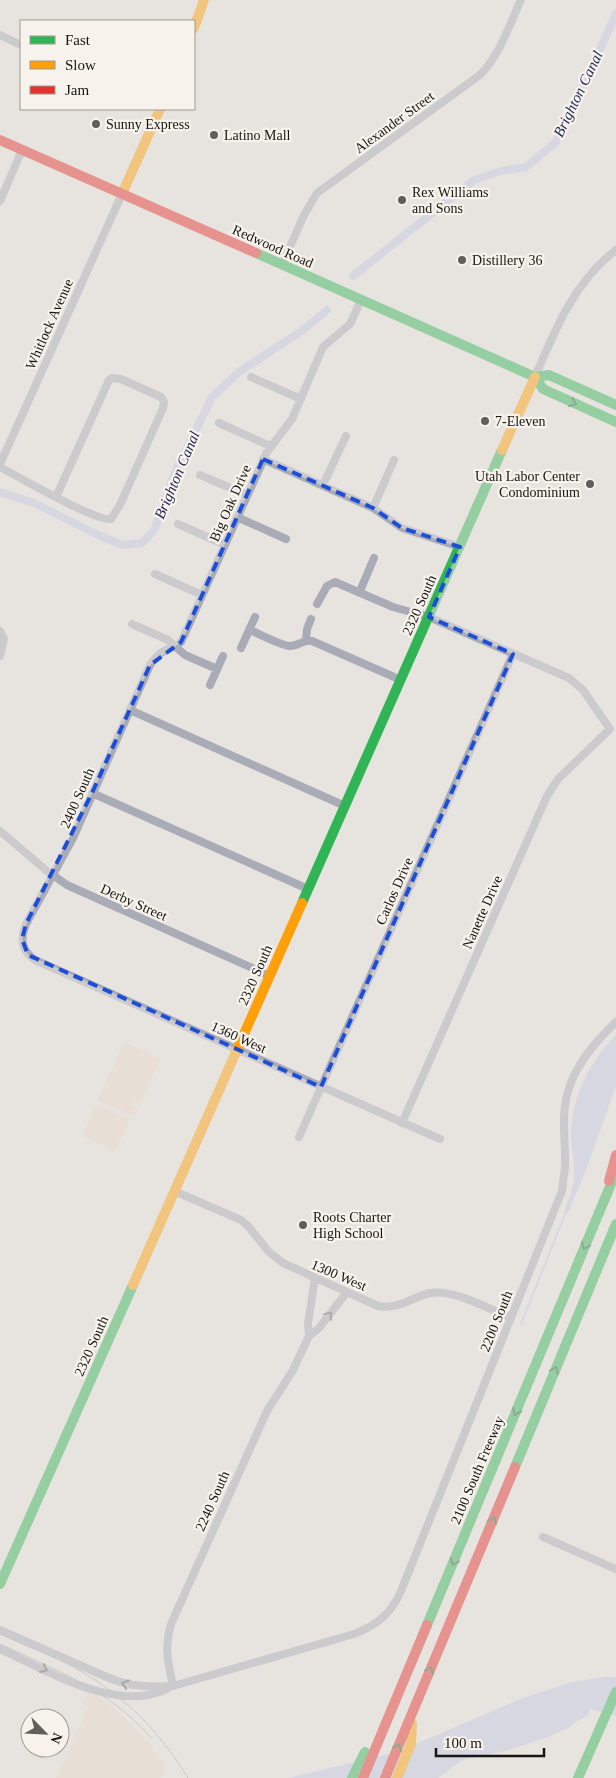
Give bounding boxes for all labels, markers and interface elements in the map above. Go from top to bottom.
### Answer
legend [20,20,195,110]
text: Fast [65,32,91,48]
water label: Brighton Canal [550,48,606,140]
text: Slow [65,57,96,73]
text: Jam [65,82,89,98]
street label: Alexander Street [352,89,437,156]
place label: Sunny Express [106,117,190,132]
marker: Sunny Express [90,118,102,130]
place label: Latino Mall [224,128,291,143]
marker: Latino Mall [208,129,220,141]
place label: Rex Williams and Sons [412,185,489,216]
marker: Rex Williams and Sons [396,194,408,206]
street label: Redwood Road [230,222,315,271]
place label: Distillery 36 [472,253,542,268]
marker: Distillery 36 [456,254,468,266]
street label: Whitlock Avenue [23,277,76,372]
one-way arrow [568,396,577,407]
place label: 7-Eleven [495,414,546,429]
marker: 7-Eleven [479,415,491,427]
water label: Brighton Canal [151,429,203,521]
street label: Big Oak Drive [207,462,254,544]
place label: Utah Labor Center Condominium [475,469,580,500]
marker: Utah Labor Center Condominium [584,478,596,490]
street label: 2320 South [400,573,439,638]
street label: 2400 South [58,766,97,831]
street label: Carlos Drive [373,855,416,927]
street label: Nanette Drive [460,873,505,951]
street label: Derby Street [98,881,169,924]
street label: 2320 South [236,943,275,1008]
street label: 1360 West [209,1019,269,1056]
place label: Roots Charter High School [313,1210,391,1241]
marker: Roots Charter High School [297,1219,309,1231]
one-way arrow [581,1241,592,1250]
street label: 1300 West [309,1257,369,1294]
street label: 2200 South [477,1289,515,1354]
one-way arrow [324,1312,332,1321]
street label: 2320 South [72,1314,111,1379]
one-way arrow [549,1366,560,1375]
one-way arrow [512,1407,523,1416]
street label: 2100 South Freeway [448,1414,507,1526]
street label: 2240 South [193,1469,232,1534]
one-way arrow [487,1516,497,1525]
one-way arrow [450,1557,460,1566]
one-way arrow [39,1663,48,1674]
one-way arrow [424,1666,435,1675]
one-way arrow [121,1679,129,1689]
north arrow [20,1708,70,1758]
scale bar [436,1726,544,1758]
text: N [48,1730,65,1746]
text: 100 m [444,1735,482,1751]
one-way arrow [393,1743,403,1751]

